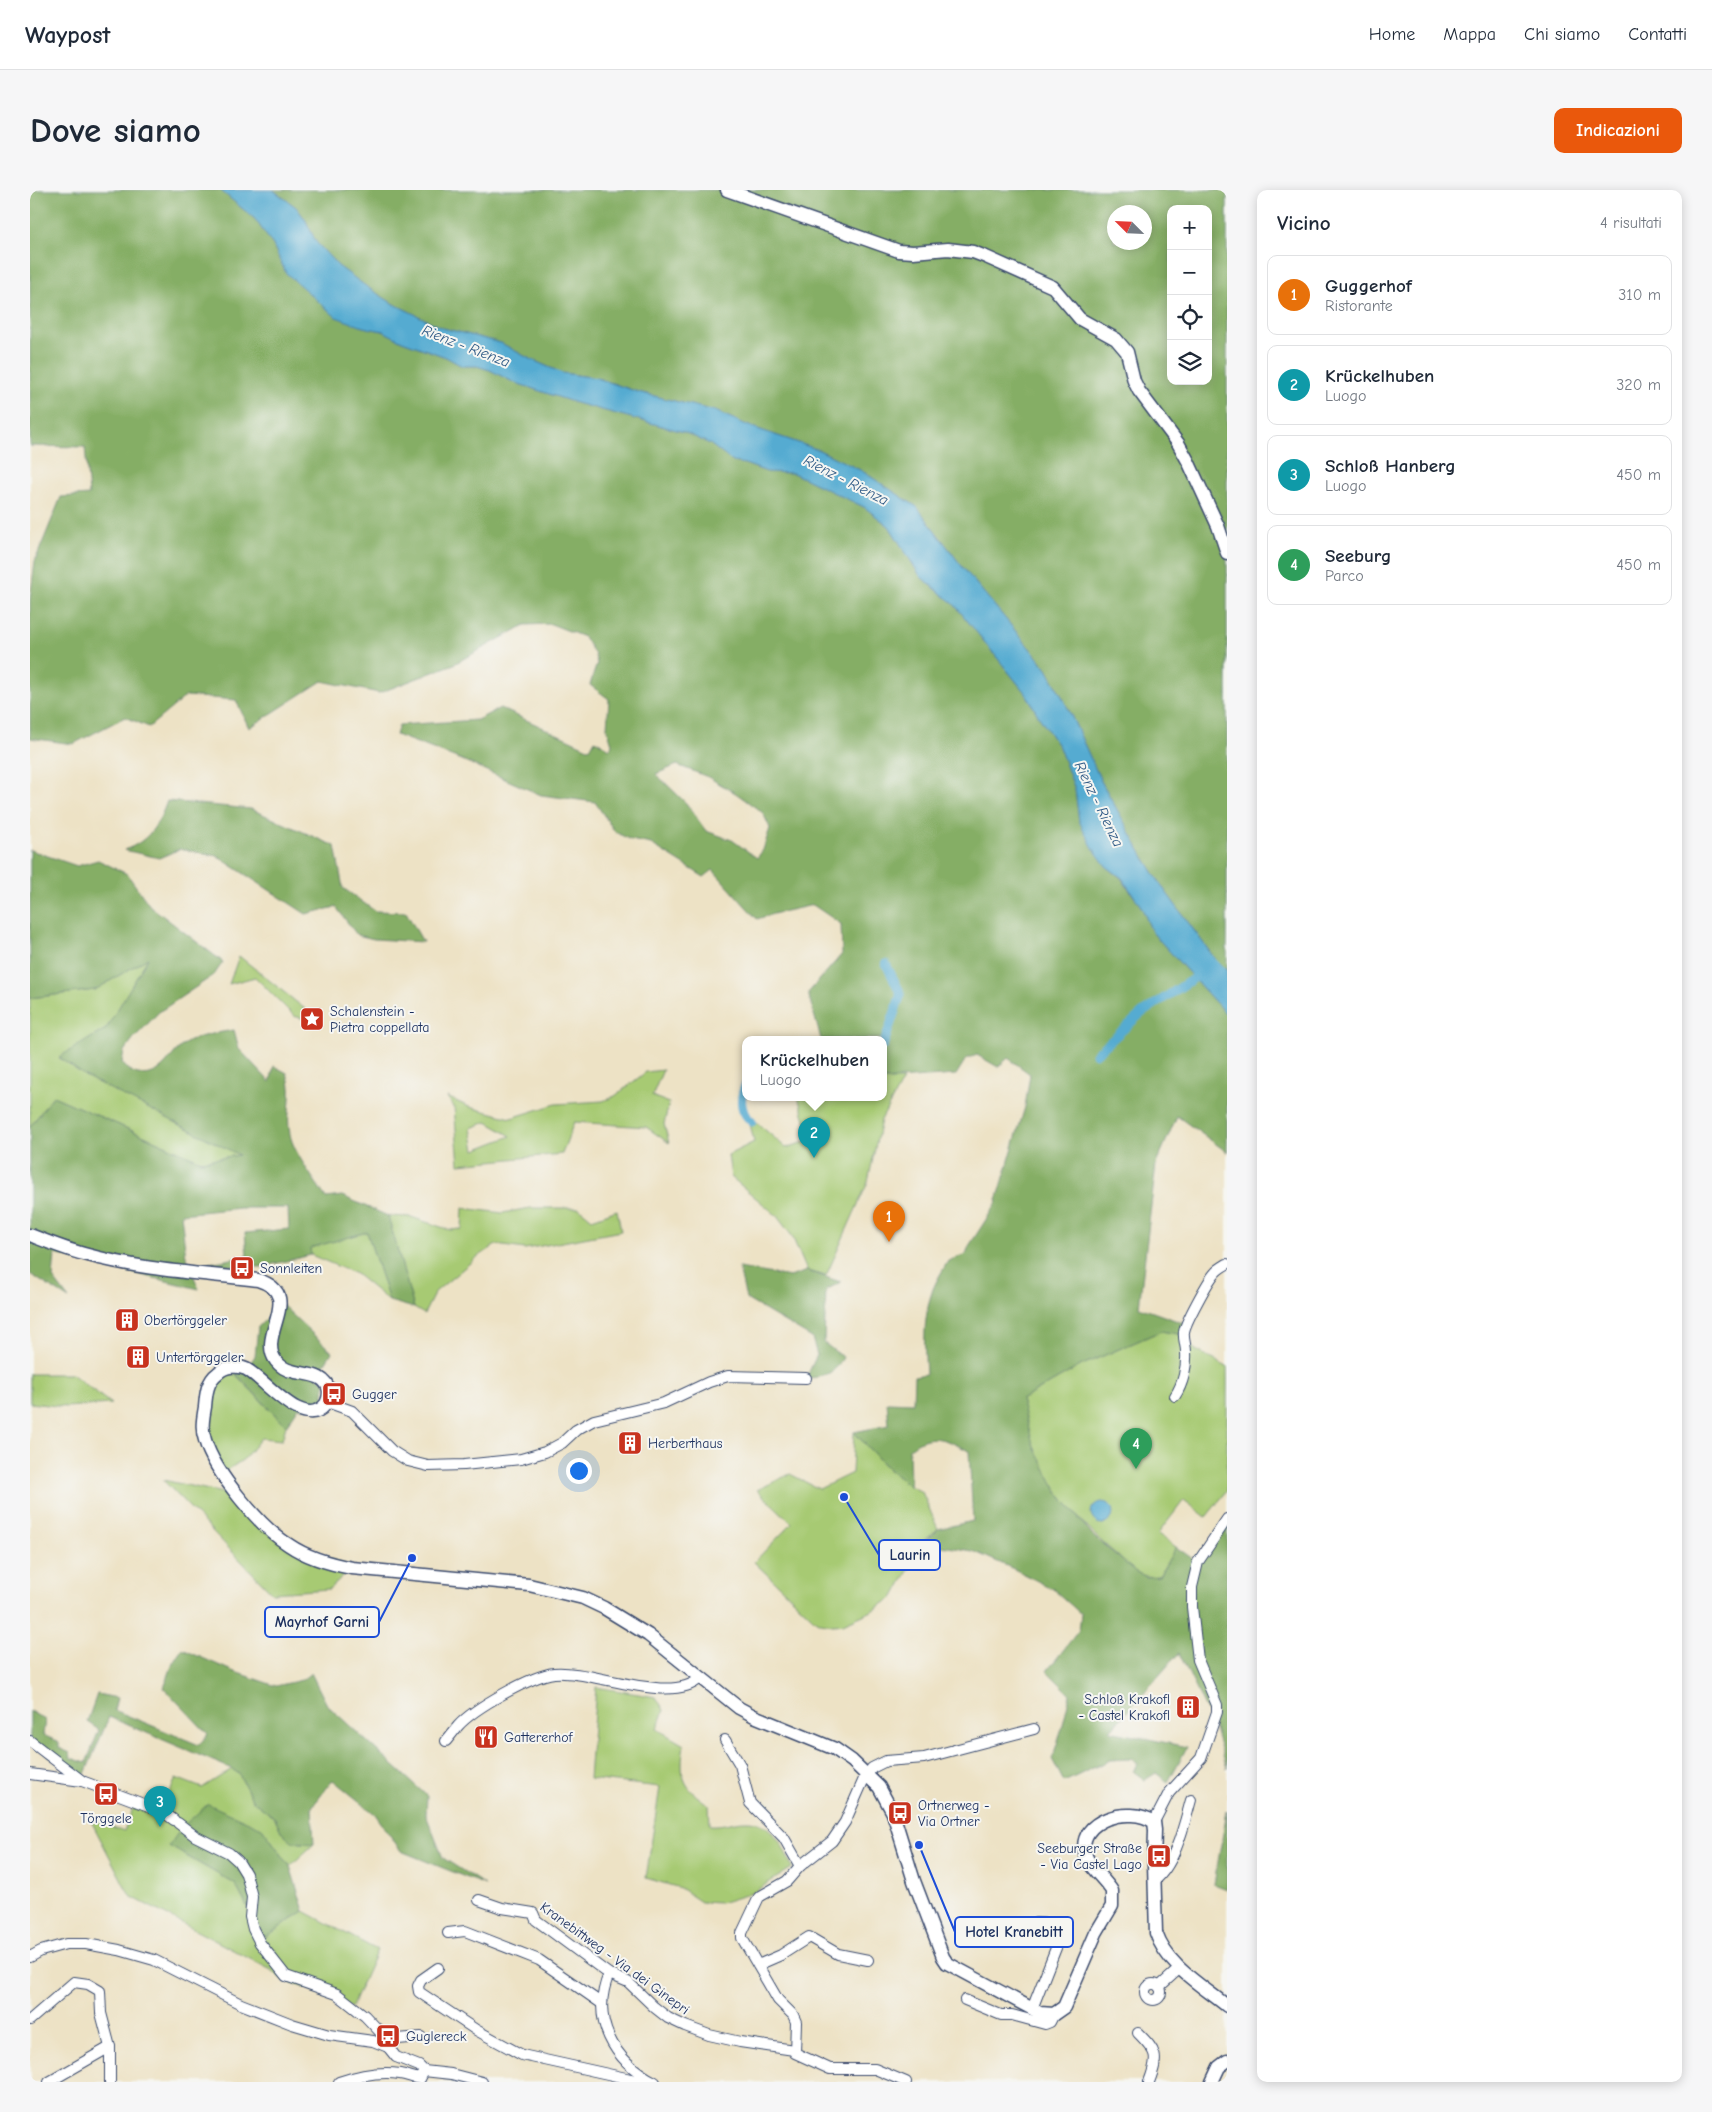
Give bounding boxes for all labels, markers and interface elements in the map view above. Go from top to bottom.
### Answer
text: Waypost [25,21,110,49]
text: Home [1369,24,1415,45]
text: Mappa [1443,24,1496,45]
text: Chi siamo [1524,24,1600,45]
text: Contatti [1628,24,1687,45]
button: Indicazioni [1554,108,1682,153]
text: Dove siamo [30,110,201,151]
north arrow [1107,205,1152,250]
map controls [1167,205,1212,385]
button: + [1167,205,1212,250]
text: Vicino [1277,211,1331,235]
text: 4 risultati [1600,214,1662,232]
button: − [1167,250,1212,295]
text: Guggerhof [1325,275,1412,297]
text: 1 [1291,286,1297,304]
text: 310 m [1618,286,1661,304]
button: locate [1167,295,1212,340]
text: Ristorante [1325,297,1393,315]
water label: Rienz - Rienza [420,321,513,371]
button: layers [1167,340,1212,385]
text: Krückelhuben [1325,365,1434,387]
text: 2 [1290,376,1298,394]
text: 320 m [1616,376,1661,394]
text: Luogo [1325,387,1366,405]
water label: Rienz - Rienza [801,451,892,509]
text: Schloß Hanberg [1325,455,1456,477]
text: 3 [1290,466,1298,484]
text: 450 m [1616,466,1661,484]
text: Luogo [1325,477,1366,495]
text: Seeburg [1325,545,1391,567]
text: 4 [1290,556,1298,574]
text: 450 m [1616,556,1661,574]
text: Parco [1325,567,1364,585]
water label: Rienz - Rienza [1071,758,1128,850]
place label: Schalenstein - Pietra coppellata [330,1003,429,1036]
place icon: Schalenstein - Pietra coppellata [299,1006,325,1032]
popup [742,1036,887,1101]
text: Krückelhuben [760,1049,869,1071]
text: Luogo [760,1071,801,1089]
pin: 2 [798,1117,830,1158]
pin: 1 [873,1201,905,1242]
bus stop icon: Sonnleiten [229,1255,255,1281]
place label: Sonnleiten [260,1260,322,1277]
building icon: Obertörggeler [114,1307,140,1333]
place label: Obertörggeler [144,1312,227,1329]
building icon: Untertörggeler [125,1344,151,1370]
place label: Untertörggeler [156,1349,244,1366]
bus stop icon: Gugger [321,1381,347,1407]
place label: Gugger [352,1386,397,1403]
pin: 4 [1120,1428,1152,1469]
building icon: Herberthaus [617,1430,643,1456]
place label: Herberthaus [648,1435,723,1452]
your location [566,1458,592,1484]
callout: Laurin [879,1540,940,1570]
text: Laurin [890,1546,930,1564]
callout: Mayrhof Garni [265,1607,379,1637]
text: Mayrhof Garni [275,1613,369,1631]
place label: Schloß Krakofl - Castel Krakofl [1079,1691,1170,1724]
building icon: Schloß Krakofl - Castel Krakofl [1175,1694,1201,1720]
restaurant icon: Gattererhof [473,1724,499,1750]
place label: Gattererhof [504,1729,574,1746]
bus stop icon: Törggele [93,1781,119,1807]
pin: 3 [144,1786,176,1827]
place label: Ortnerweg - Via Ortner [918,1797,990,1830]
bus stop icon: Ortnerweg - Via Ortner [887,1800,913,1826]
place label: Törggele [80,1810,132,1827]
place label: Seeburger Straße - Via Castel Lago [1037,1840,1142,1873]
bus stop icon: Seeburger Straße - Via Castel Lago [1146,1843,1172,1869]
street label: Kranebittweg - Via dei Ginepri [537,1899,693,2018]
callout: Hotel Kranebitt [955,1917,1073,1947]
text: Hotel Kranebitt [965,1923,1064,1941]
bus stop icon: Guglereck [375,2023,401,2049]
place label: Guglereck [406,2028,467,2045]

